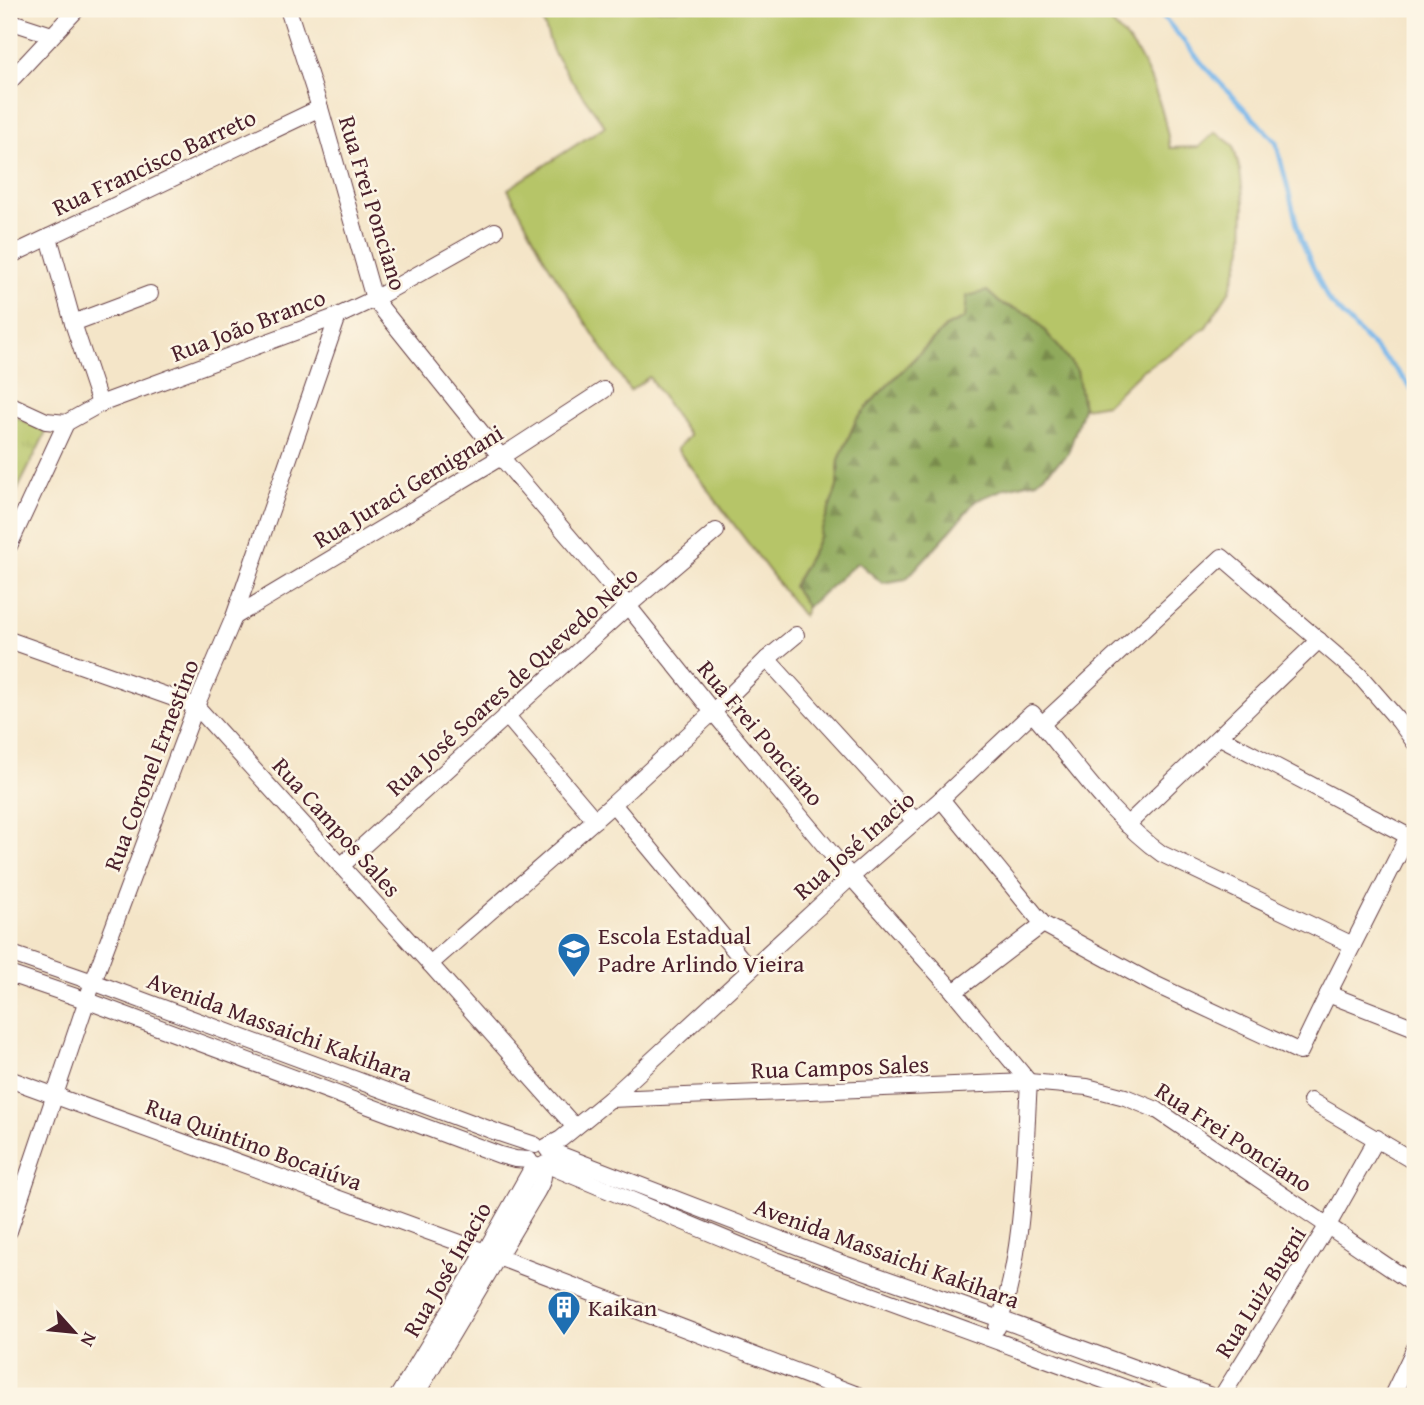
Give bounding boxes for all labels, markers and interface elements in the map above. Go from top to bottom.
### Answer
street label: Rua Francisco Barreto [46,99,262,225]
street label: Rua Frei Ponciano [330,111,416,295]
street label: Rua João Branco [166,279,330,371]
street label: Rua Juraci Gemignani [306,415,510,557]
street label: Rua José Soares de Quevedo Neto [378,558,646,804]
street label: Rua Frei Ponciano [689,652,833,814]
street label: Rua Coronel Ernestino [94,654,208,876]
street label: Rua Campos Sales [264,749,410,905]
street label: Rua José Inacio [785,782,923,908]
place label: Escola Estadual Padre Arlindo Vieira [598,918,805,981]
school or university icon: Escola Estadual Padre Arlindo Vieira [555,930,593,979]
street label: Avenida Massaichi Kakihara [143,963,418,1092]
street label: Rua Campos Sales [750,1046,930,1088]
street label: Rua Frei Ponciano [1149,1073,1319,1201]
street label: Rua Quintino Bocaiúva [141,1089,368,1200]
street label: Avenida Massaichi Kakihara [750,1189,1025,1318]
street label: Rua José Inacio [394,1195,500,1343]
street label: Rua Luiz Bugni [1206,1219,1315,1365]
building icon: Kaikan [545,1288,583,1337]
place label: Kaikan [588,1290,658,1325]
north arrow [38,1296,108,1366]
text: N [74,1328,105,1352]

